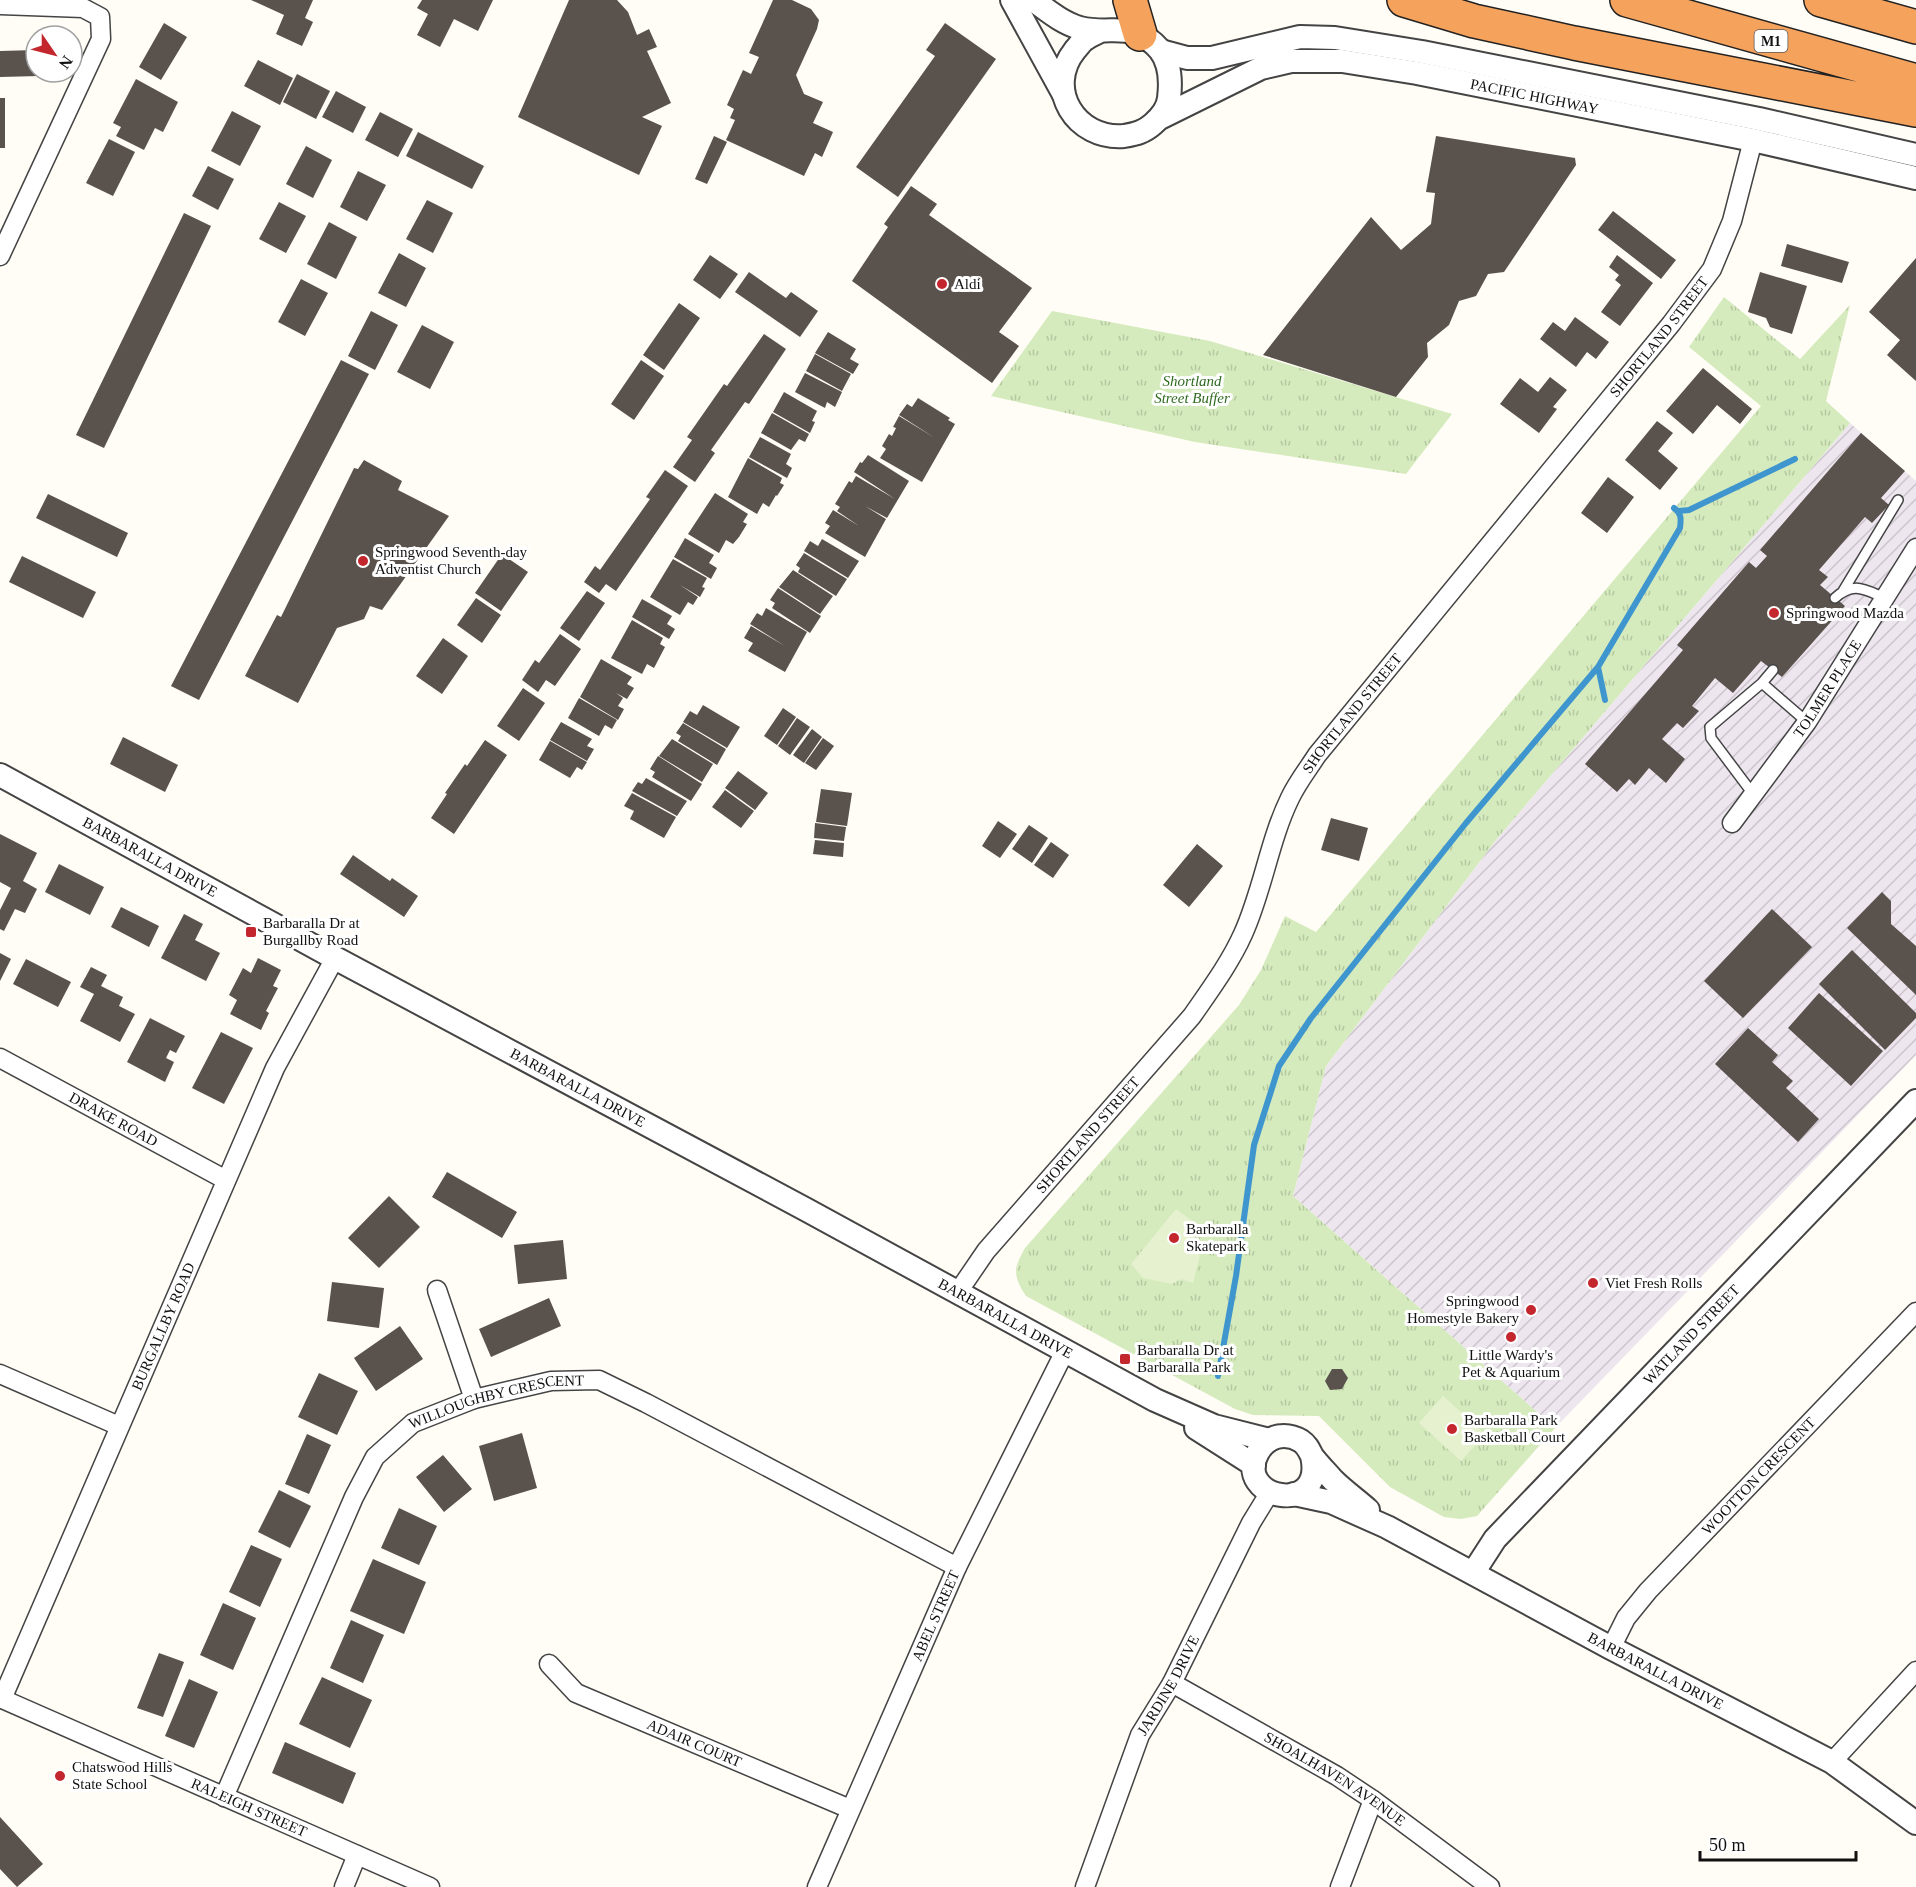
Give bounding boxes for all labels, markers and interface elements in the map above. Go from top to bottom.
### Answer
north arrow [24,24,84,84]
road number: M1 [1754,30,1788,52]
text: N [55,53,76,72]
street label: PACIFIC HIGHWAY [1469,76,1600,117]
street label: SHORTLAND STREET [1607,274,1711,400]
place label: Aldi [954,276,981,292]
marker: Aldi [935,277,949,291]
park label: Shortland Street Buffer [1154,373,1230,406]
place label: Springwood Seventh-day Adventist Church [375,544,528,577]
marker: Springwood Seventh-day Adventist Church [356,554,370,568]
place label: Springwood Mazda [1786,605,1904,621]
marker: Springwood Mazda [1767,606,1781,620]
street label: TOLMER PLACE [1790,637,1865,741]
street label: SHORTLAND STREET [1299,650,1405,776]
street label: BARBARALLA DRIVE [80,814,220,900]
place label: Barbaralla Dr at Burgallby Road [263,915,360,948]
marker: Barbaralla Dr at Burgallby Road [244,925,258,939]
street label: BARBARALLA DRIVE [508,1045,648,1130]
street label: SHORTLAND STREET [1033,1074,1143,1196]
street label: DRAKE ROAD [67,1089,161,1150]
place label: Barbaralla Skatepark [1186,1221,1249,1254]
marker: Barbaralla Skatepark [1167,1231,1181,1245]
street label: BURGALLBY ROAD [129,1260,198,1393]
street label: BARBARALLA DRIVE [936,1275,1075,1362]
place label: Viet Fresh Rolls [1605,1275,1703,1291]
marker: Viet Fresh Rolls [1586,1276,1600,1290]
street label: WATLAND STREET [1640,1282,1743,1387]
place label: Springwood Homestyle Bakery [1407,1293,1519,1326]
marker: Springwood Homestyle Bakery [1524,1303,1538,1317]
marker: Little Wardy's Pet & Aquarium [1504,1330,1518,1344]
place label: Barbaralla Dr at Barbaralla Park [1137,1342,1234,1375]
place label: Little Wardy's Pet & Aquarium [1462,1347,1560,1380]
marker: Barbaralla Dr at Barbaralla Park [1118,1352,1132,1366]
street label: WILLOUGHBY CRESCENT [406,1372,584,1432]
place label: Barbaralla Park Basketball Court [1464,1412,1566,1445]
street label: WOOTTON CRESCENT [1699,1414,1818,1538]
marker: Barbaralla Park Basketball Court [1445,1422,1459,1436]
street label: ABEL STREET [909,1568,962,1664]
street label: BARBARALLA DRIVE [1585,1629,1726,1713]
street label: JARDINE DRIVE [1134,1632,1202,1738]
street label: ADAIR COURT [644,1716,744,1770]
street label: SHOALHAVEN AVENUE [1262,1729,1408,1829]
place label: Chatswood Hills State School [72,1759,173,1792]
marker: Chatswood Hills State School [53,1769,67,1783]
street label: RALEIGH STREET [189,1775,309,1840]
scale bar [1700,1824,1856,1862]
text: 50 m [1709,1835,1746,1855]

